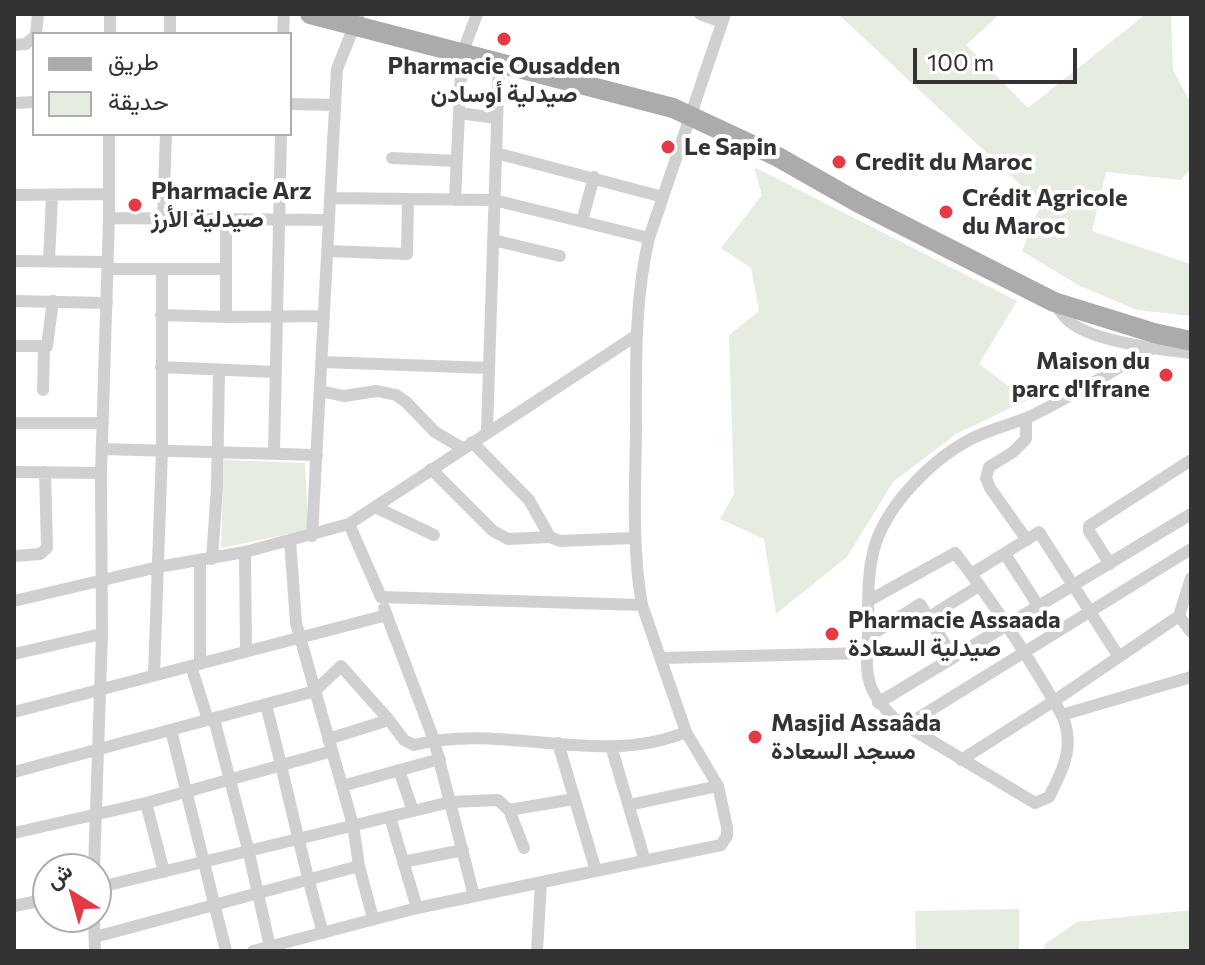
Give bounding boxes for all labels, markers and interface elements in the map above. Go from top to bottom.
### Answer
marker: Pharmacie Ousadden صيدلية أوسادن [495,30,513,48]
legend [32,32,292,136]
scale bar [917,32,1081,82]
text: طريق [108,46,159,75]
text: 100 m [927,47,994,76]
place label: Pharmacie Ousadden صيدلية أوسادن [388,52,620,108]
text: حديقة [108,86,169,115]
place label: Le Sapin [684,133,777,161]
marker: Le Sapin [659,138,677,156]
place label: Credit du Maroc [855,148,1032,176]
marker: Credit du Maroc [830,153,848,171]
place label: Pharmacie Arz صيدلية الأرز [151,177,312,233]
place label: Crédit Agricole du Maroc [962,184,1128,240]
marker: Pharmacie Arz صيدلية الأرز [126,196,144,214]
marker: Crédit Agricole du Maroc [937,203,955,221]
place label: Maison du parc d'Ifrane [1012,347,1150,403]
marker: Maison du parc d'Ifrane [1157,366,1175,384]
place label: Pharmacie Assaada صيدلية السعادة [848,606,1061,662]
marker: Pharmacie Assaada صيدلية السعادة [823,625,841,643]
place label: Masjid Assaâda مسجد السعادة [771,709,941,765]
marker: Masjid Assaâda مسجد السعادة [746,728,764,746]
north arrow [32,853,112,933]
text: ش [40,856,77,894]

